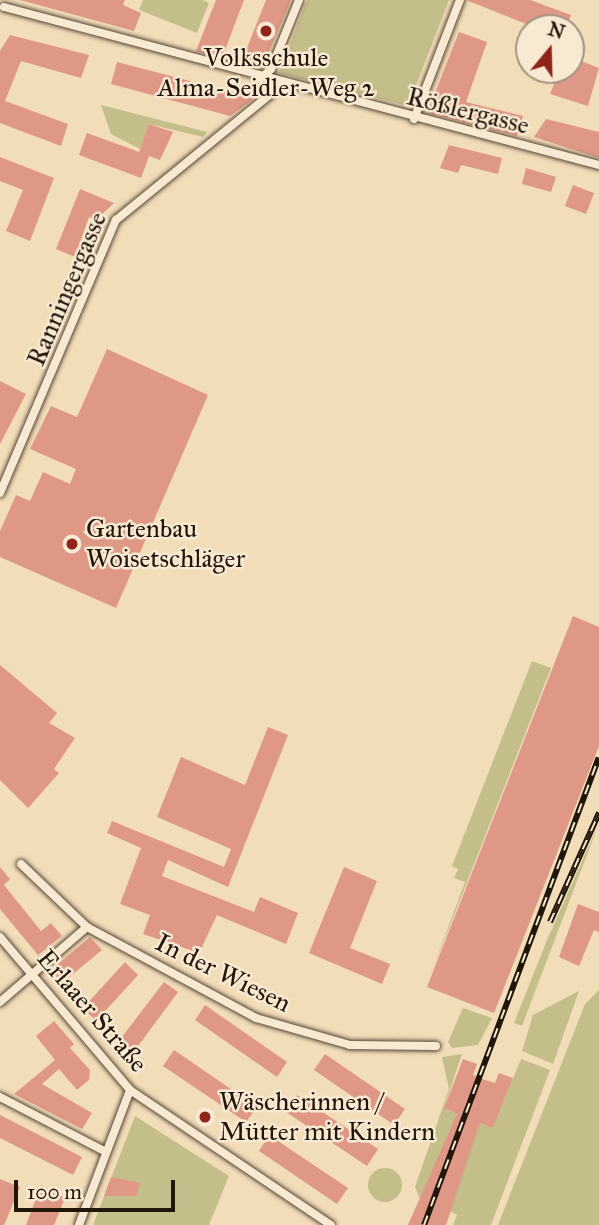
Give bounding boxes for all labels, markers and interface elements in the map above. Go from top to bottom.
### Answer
north arrow [515,14,585,84]
text: N [545,17,568,44]
marker: Volksschule Alma-Seidler-Weg 2 [258,23,274,39]
place label: Volksschule Alma-Seidler-Weg 2 [157,42,375,104]
street label: Rößlergasse [404,81,532,141]
street label: Ranningergasse [21,207,113,371]
place label: Gartenbau Woisetschläger [86,513,245,574]
marker: Gartenbau Woisetschläger [64,536,80,552]
street label: In der Wiesen [150,927,296,1019]
street label: Erlaaer Straße [30,943,154,1079]
place label: Wäscherinnen / Mütter mit Kindern [219,1086,435,1148]
marker: Wäscherinnen / Mütter mit Kindern [197,1109,213,1125]
scale bar [18,1166,178,1210]
text: 100 m [27,1179,82,1205]

